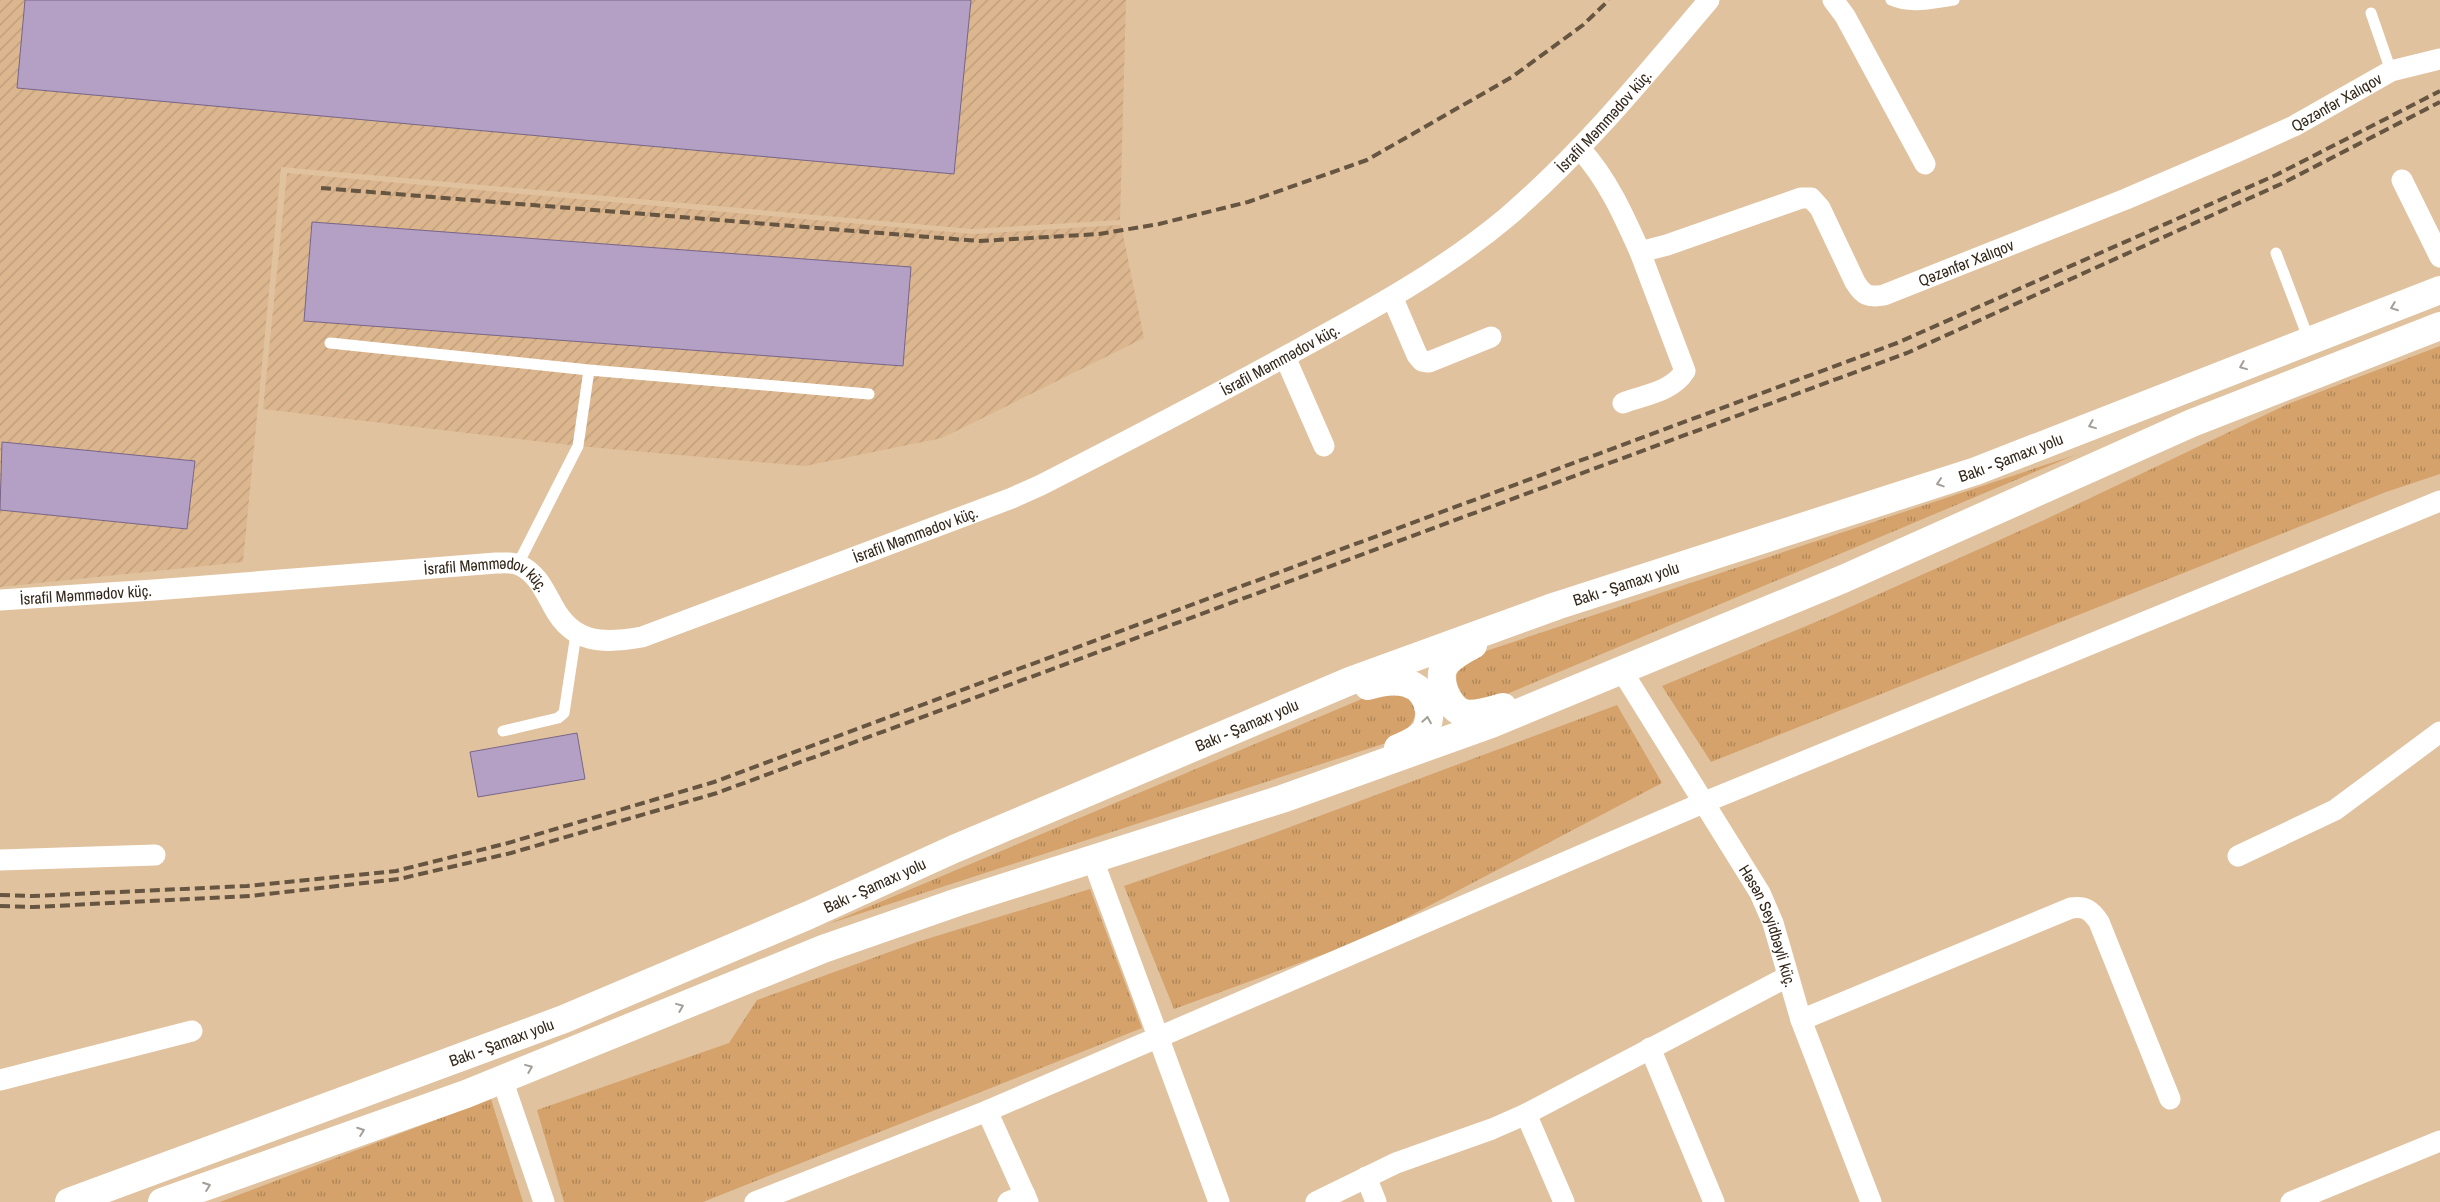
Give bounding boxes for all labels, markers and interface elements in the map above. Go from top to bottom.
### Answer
street label: İsrafil Məmmədov küç. [1551,65,1656,177]
street label: Qəzənfər Xalıqov [2287,67,2386,137]
street label: Qəzənfər Xalıqov [1915,233,2017,291]
one-way arrow [2391,301,2399,311]
street label: İsrafil Məmmədov küç. [1217,318,1343,401]
one-way arrow [2239,359,2248,370]
one-way arrow [2088,419,2097,430]
street label: Bakı - Şamaxı yolu [1956,427,2066,487]
one-way arrow [1936,477,1944,487]
street label: İsrafil Məmmədov küç. [850,501,981,568]
street label: İsrafil Məmmədov küç. [423,552,554,596]
street label: Bakı - Şamaxı yolu [1570,556,1682,611]
street label: İsrafil Məmmədov küç. [19,579,152,610]
street label: Bakı - Şamaxı yolu [1192,693,1302,757]
one-way arrow [1422,715,1432,724]
street label: Bakı - Şamaxı yolu [820,852,929,918]
street label: Həsən Seyidbəyli küç. [1734,860,1802,990]
one-way arrow [675,1003,684,1014]
street label: Bakı - Şamaxı yolu [446,1013,557,1072]
one-way arrow [524,1064,533,1074]
one-way arrow [356,1127,364,1137]
one-way arrow [203,1182,211,1192]

